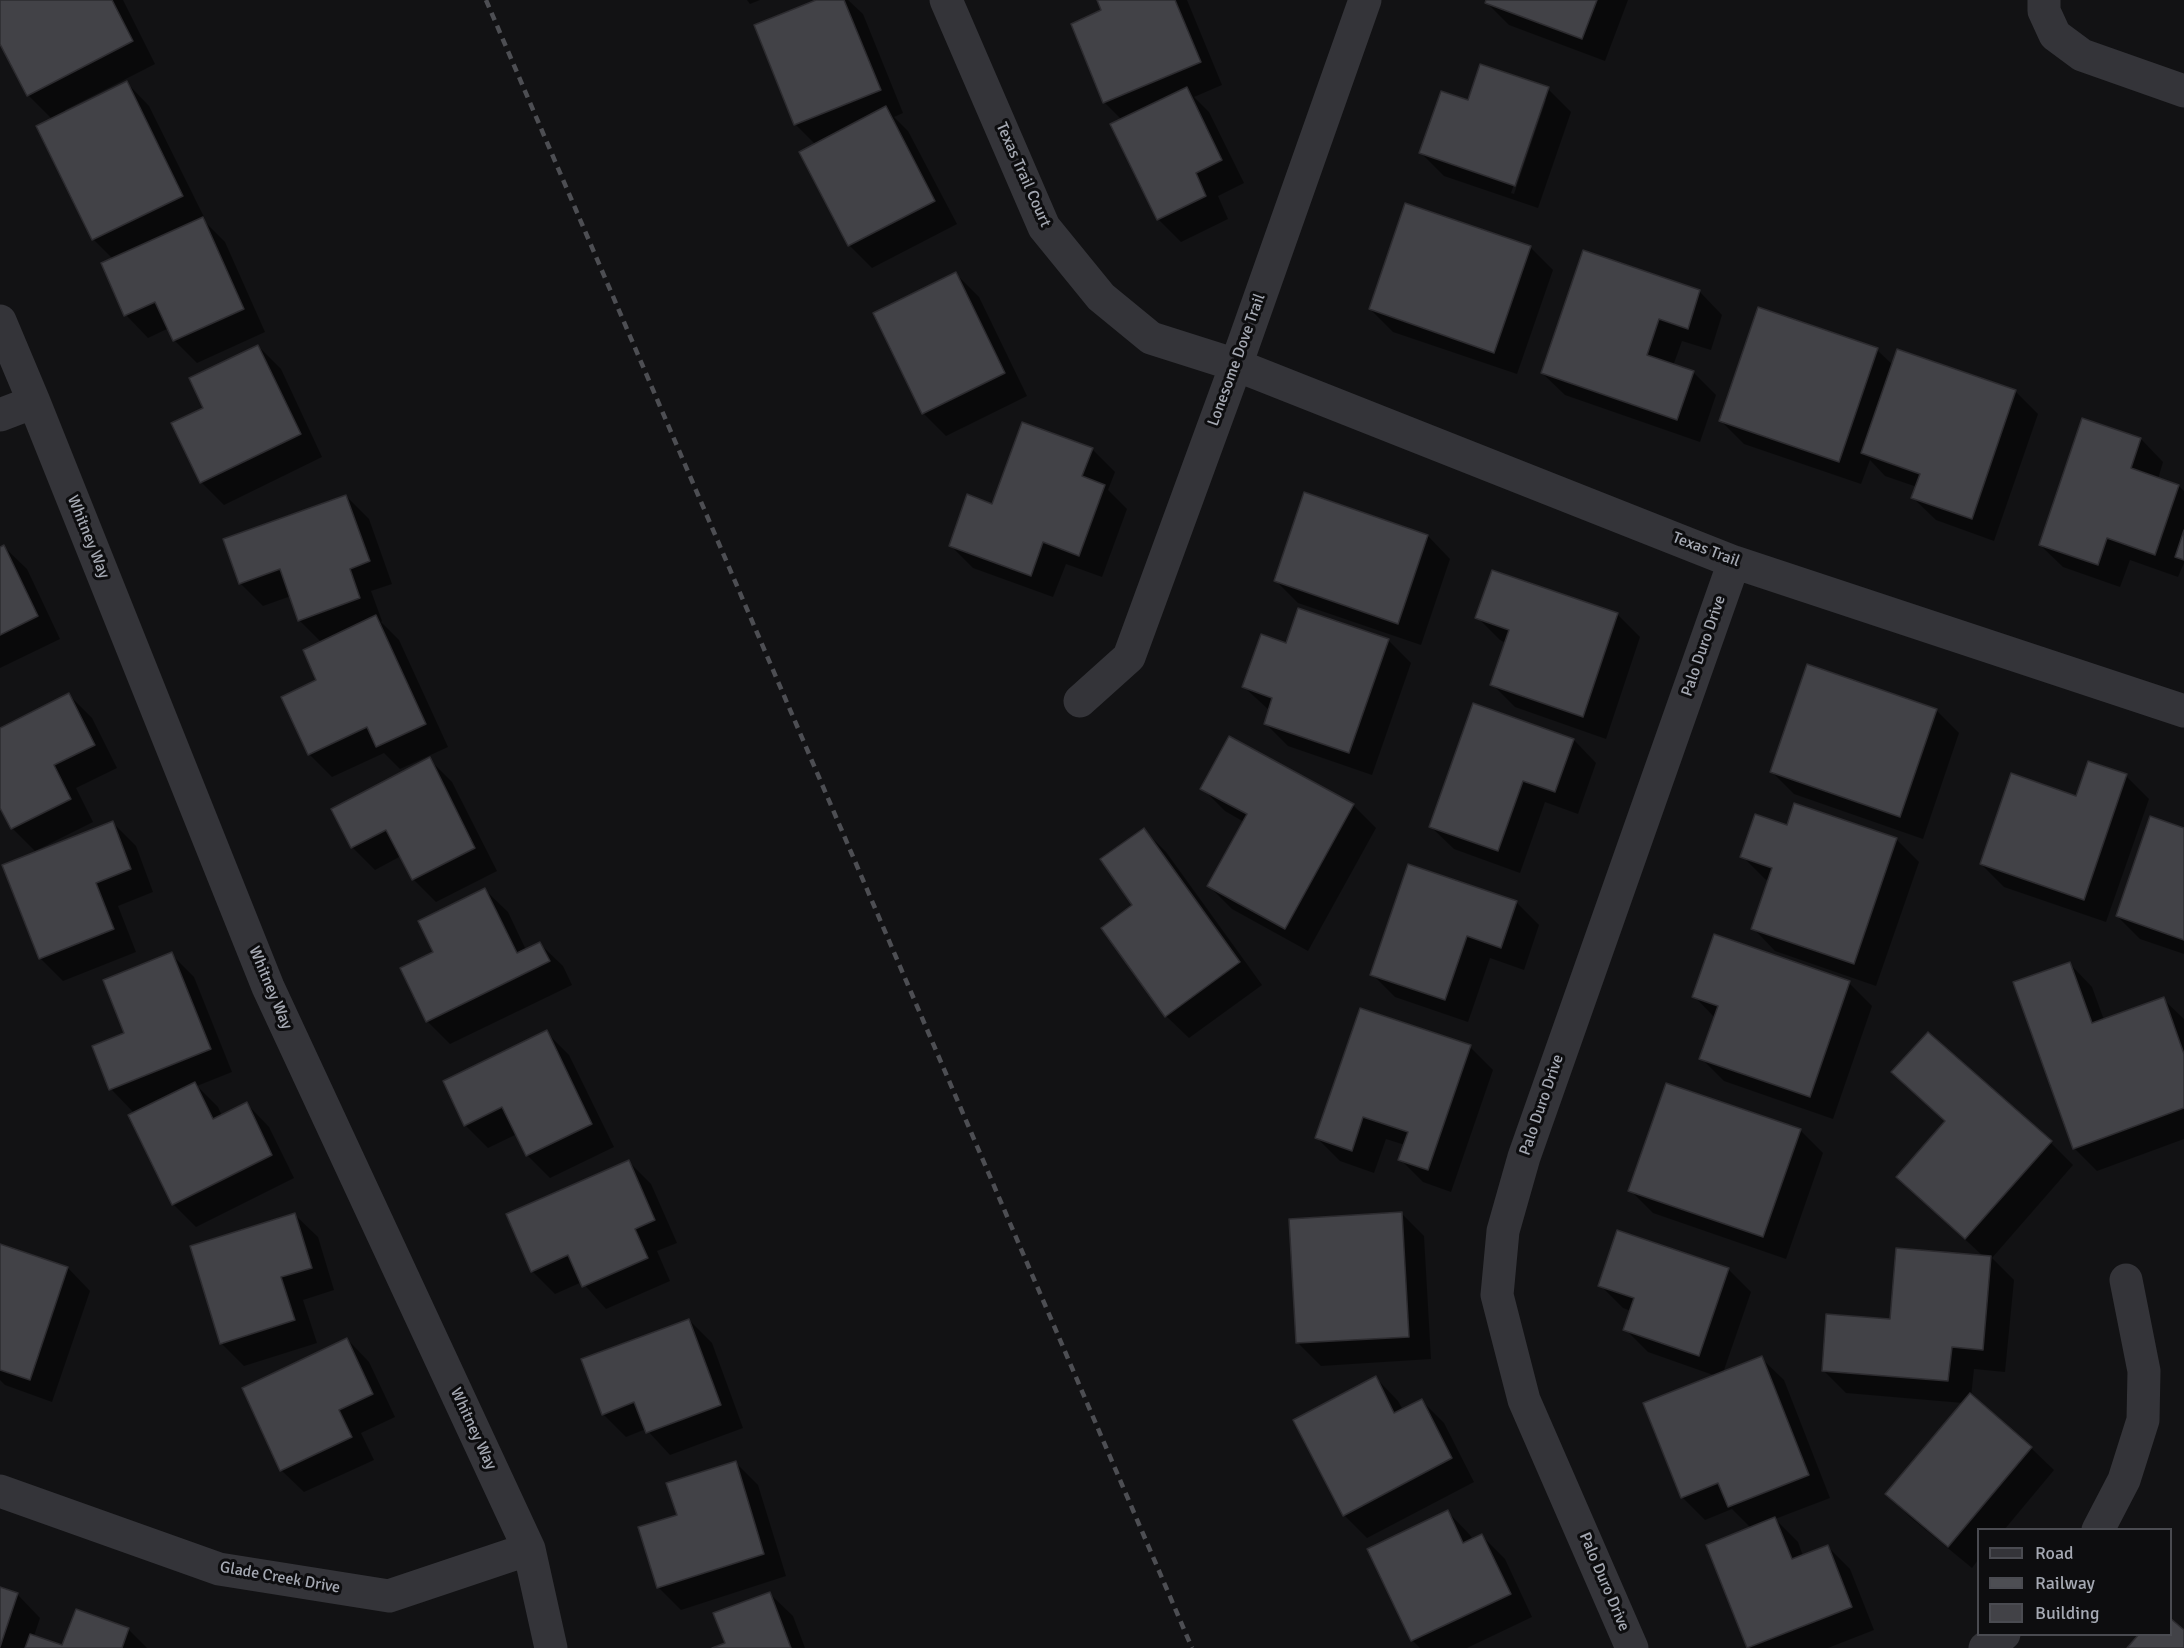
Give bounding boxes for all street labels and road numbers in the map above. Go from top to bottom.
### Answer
street label: Texas Trail Court [991,120,1055,230]
street label: Lonesome Dove Trail [1204,291,1270,429]
street label: Whitney Way [63,493,113,581]
street label: Texas Trail [1670,528,1742,572]
street label: Palo Duro Drive [1678,593,1730,699]
street label: Whitney Way [244,944,296,1032]
street label: Palo Duro Drive [1516,1052,1568,1158]
street label: Whitney Way [446,1385,500,1473]
street label: Palo Duro Drive [1575,1530,1633,1634]
street label: Glade Creek Drive [218,1558,342,1598]

